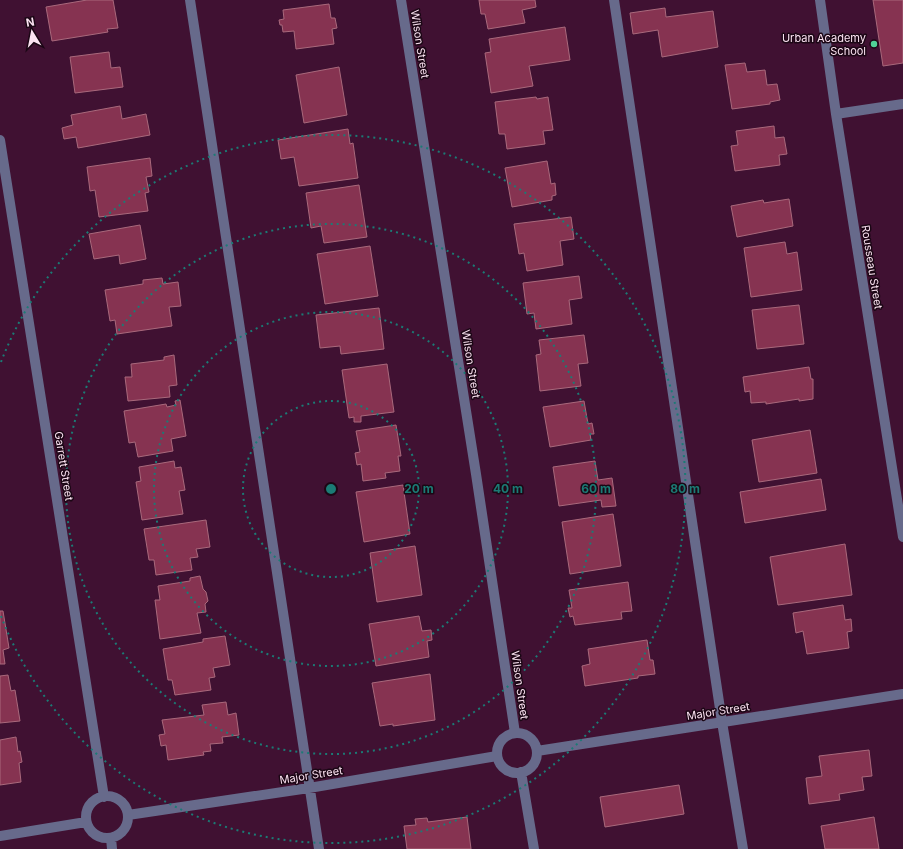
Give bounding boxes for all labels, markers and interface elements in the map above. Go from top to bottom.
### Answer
street label: Wilson Street [408,9,432,80]
north arrow [12,12,52,52]
text: N [25,15,36,30]
place label: Urban Academy School [782,31,866,58]
marker: Urban Academy School [869,39,879,49]
street label: Rousseau Street [858,224,886,310]
street label: Wilson Street [459,329,483,400]
street label: Garrett Street [52,430,76,502]
text: 20 m [404,481,434,496]
text: 40 m [493,481,523,496]
text: 60 m [581,481,611,496]
text: 80 m [670,481,700,496]
centre of rings [324,482,338,496]
street label: Wilson Street [508,650,532,721]
street label: Major Street [685,699,751,723]
street label: Major Street [278,763,344,787]

